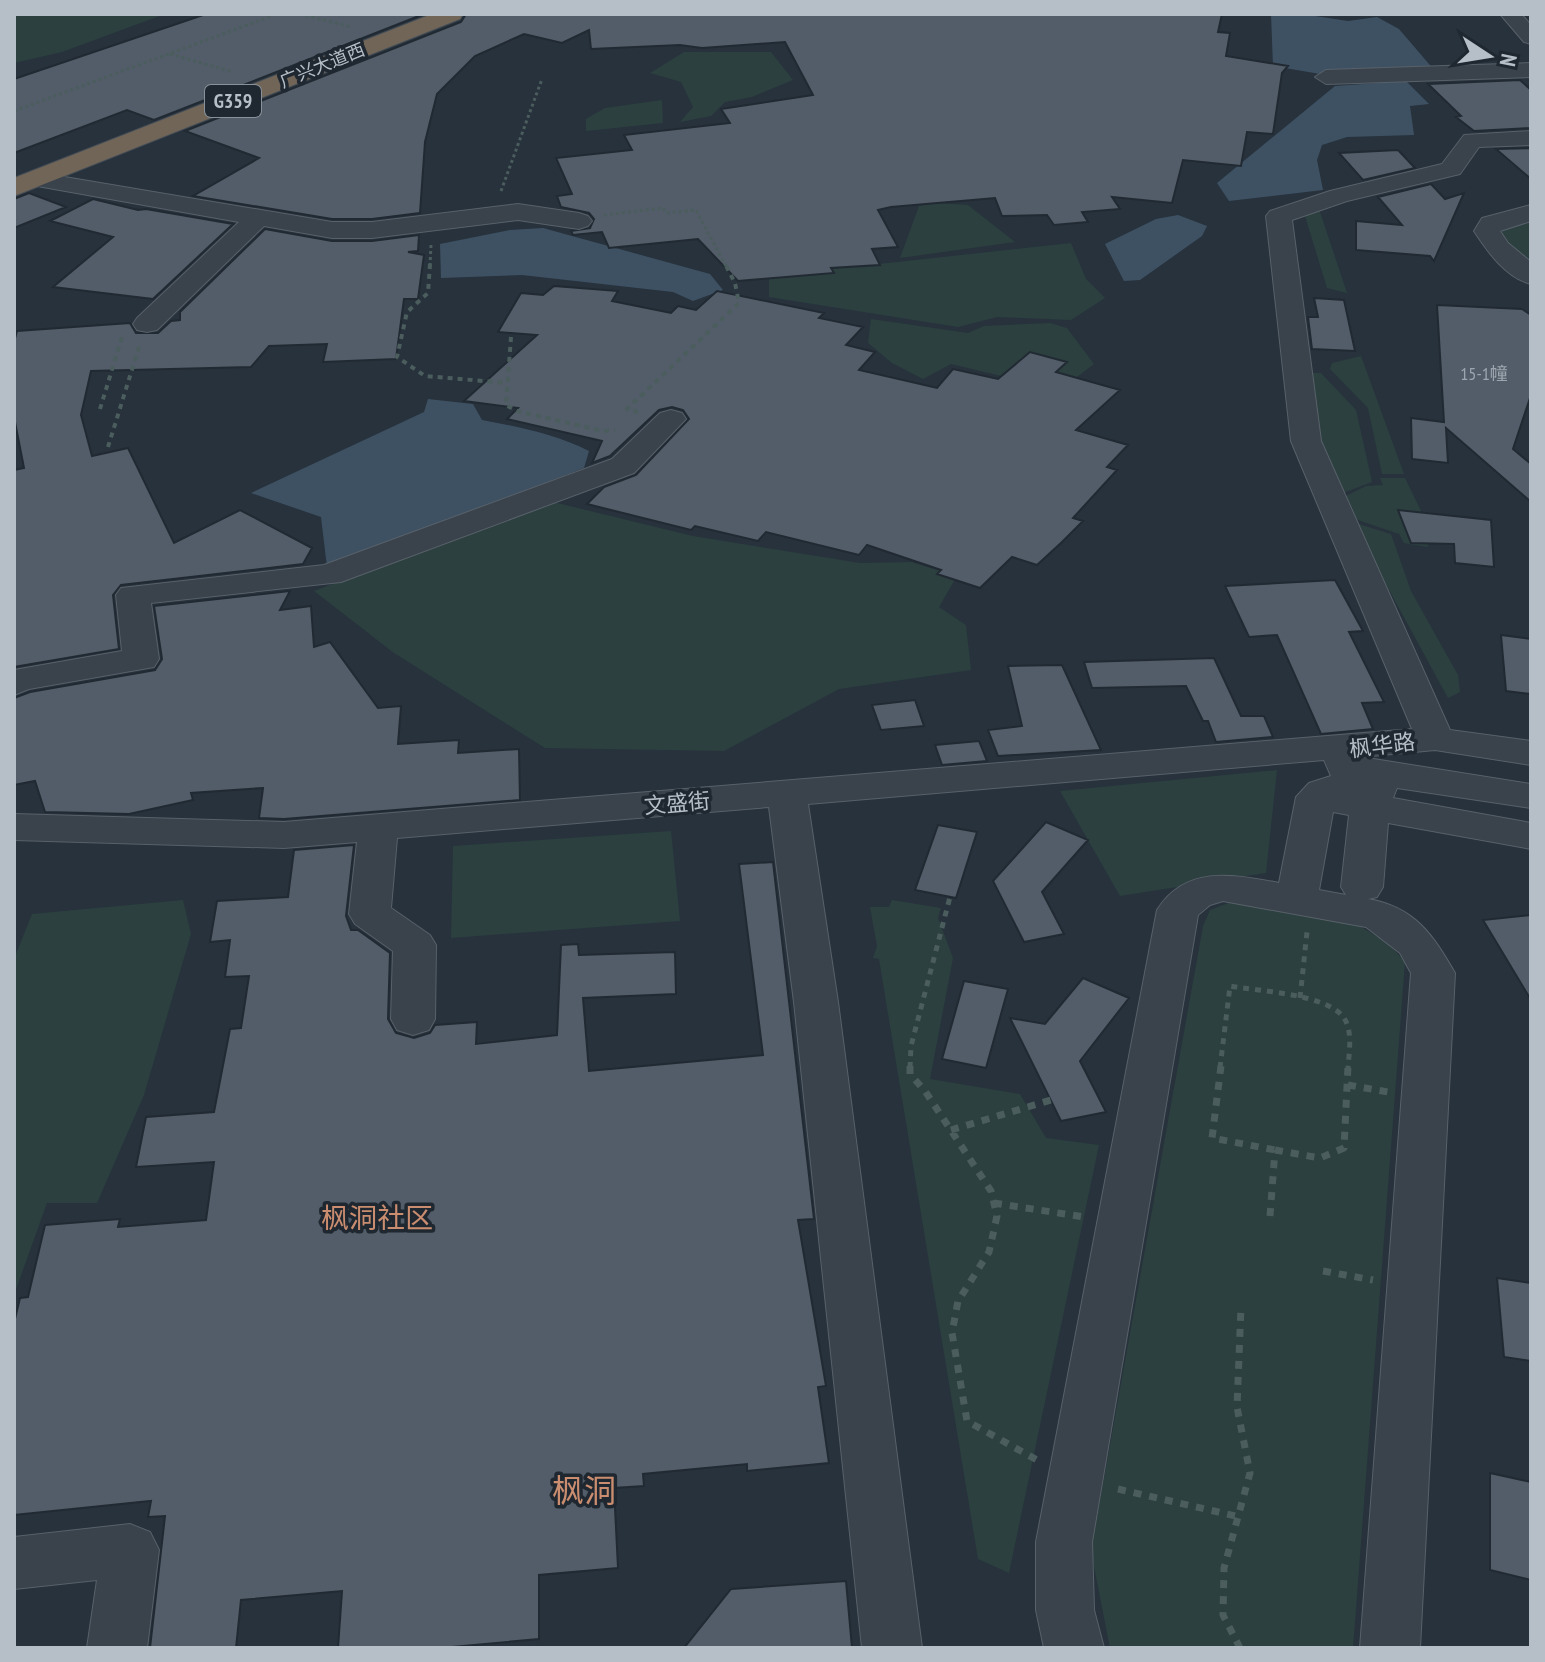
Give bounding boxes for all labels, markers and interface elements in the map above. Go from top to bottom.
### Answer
north arrow [1449,16,1529,96]
street label: 广兴大道西 [276,37,368,93]
text: N [1494,51,1523,69]
road number: G359 [205,85,261,117]
house number: 15-1幢 [1460,362,1508,385]
street label: 枫华路 [1348,727,1416,763]
street label: 文盛街 [643,786,711,820]
district label: 枫洞社区 [321,1199,433,1236]
district label: 枫洞 [552,1469,616,1511]

